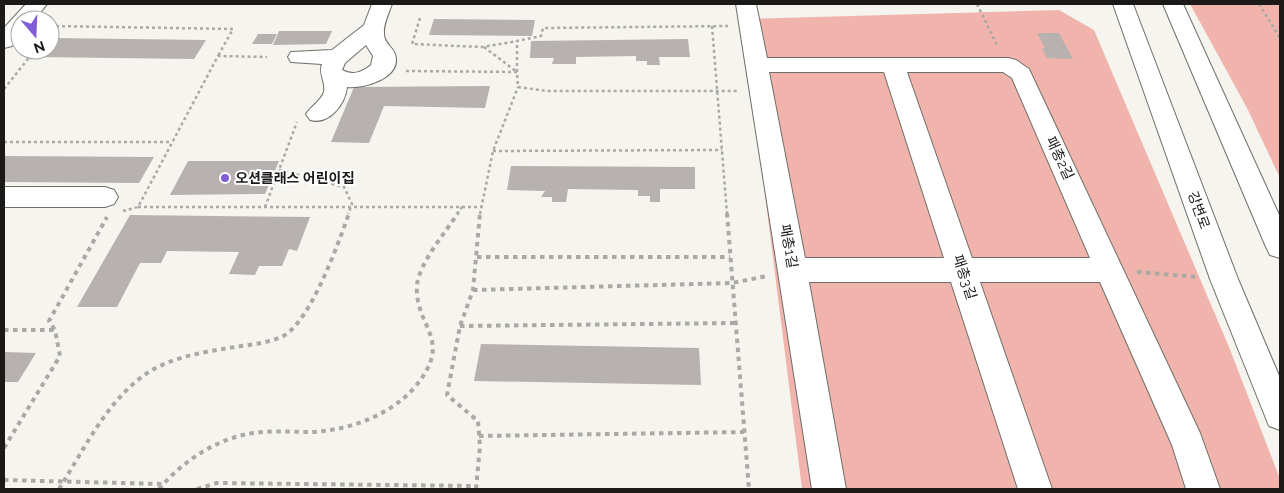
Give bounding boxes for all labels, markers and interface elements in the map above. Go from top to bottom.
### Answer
north arrow [10,10,60,60]
text: N [32,38,47,57]
street label: 패총2길 [1043,134,1077,182]
place label: 오션클래스 어린이집 [235,170,354,186]
marker: 오션클래스 어린이집 [219,172,231,184]
street label: 강변로 [1185,189,1213,231]
street label: 패총1길 [777,223,801,269]
street label: 패총3길 [950,253,980,301]

